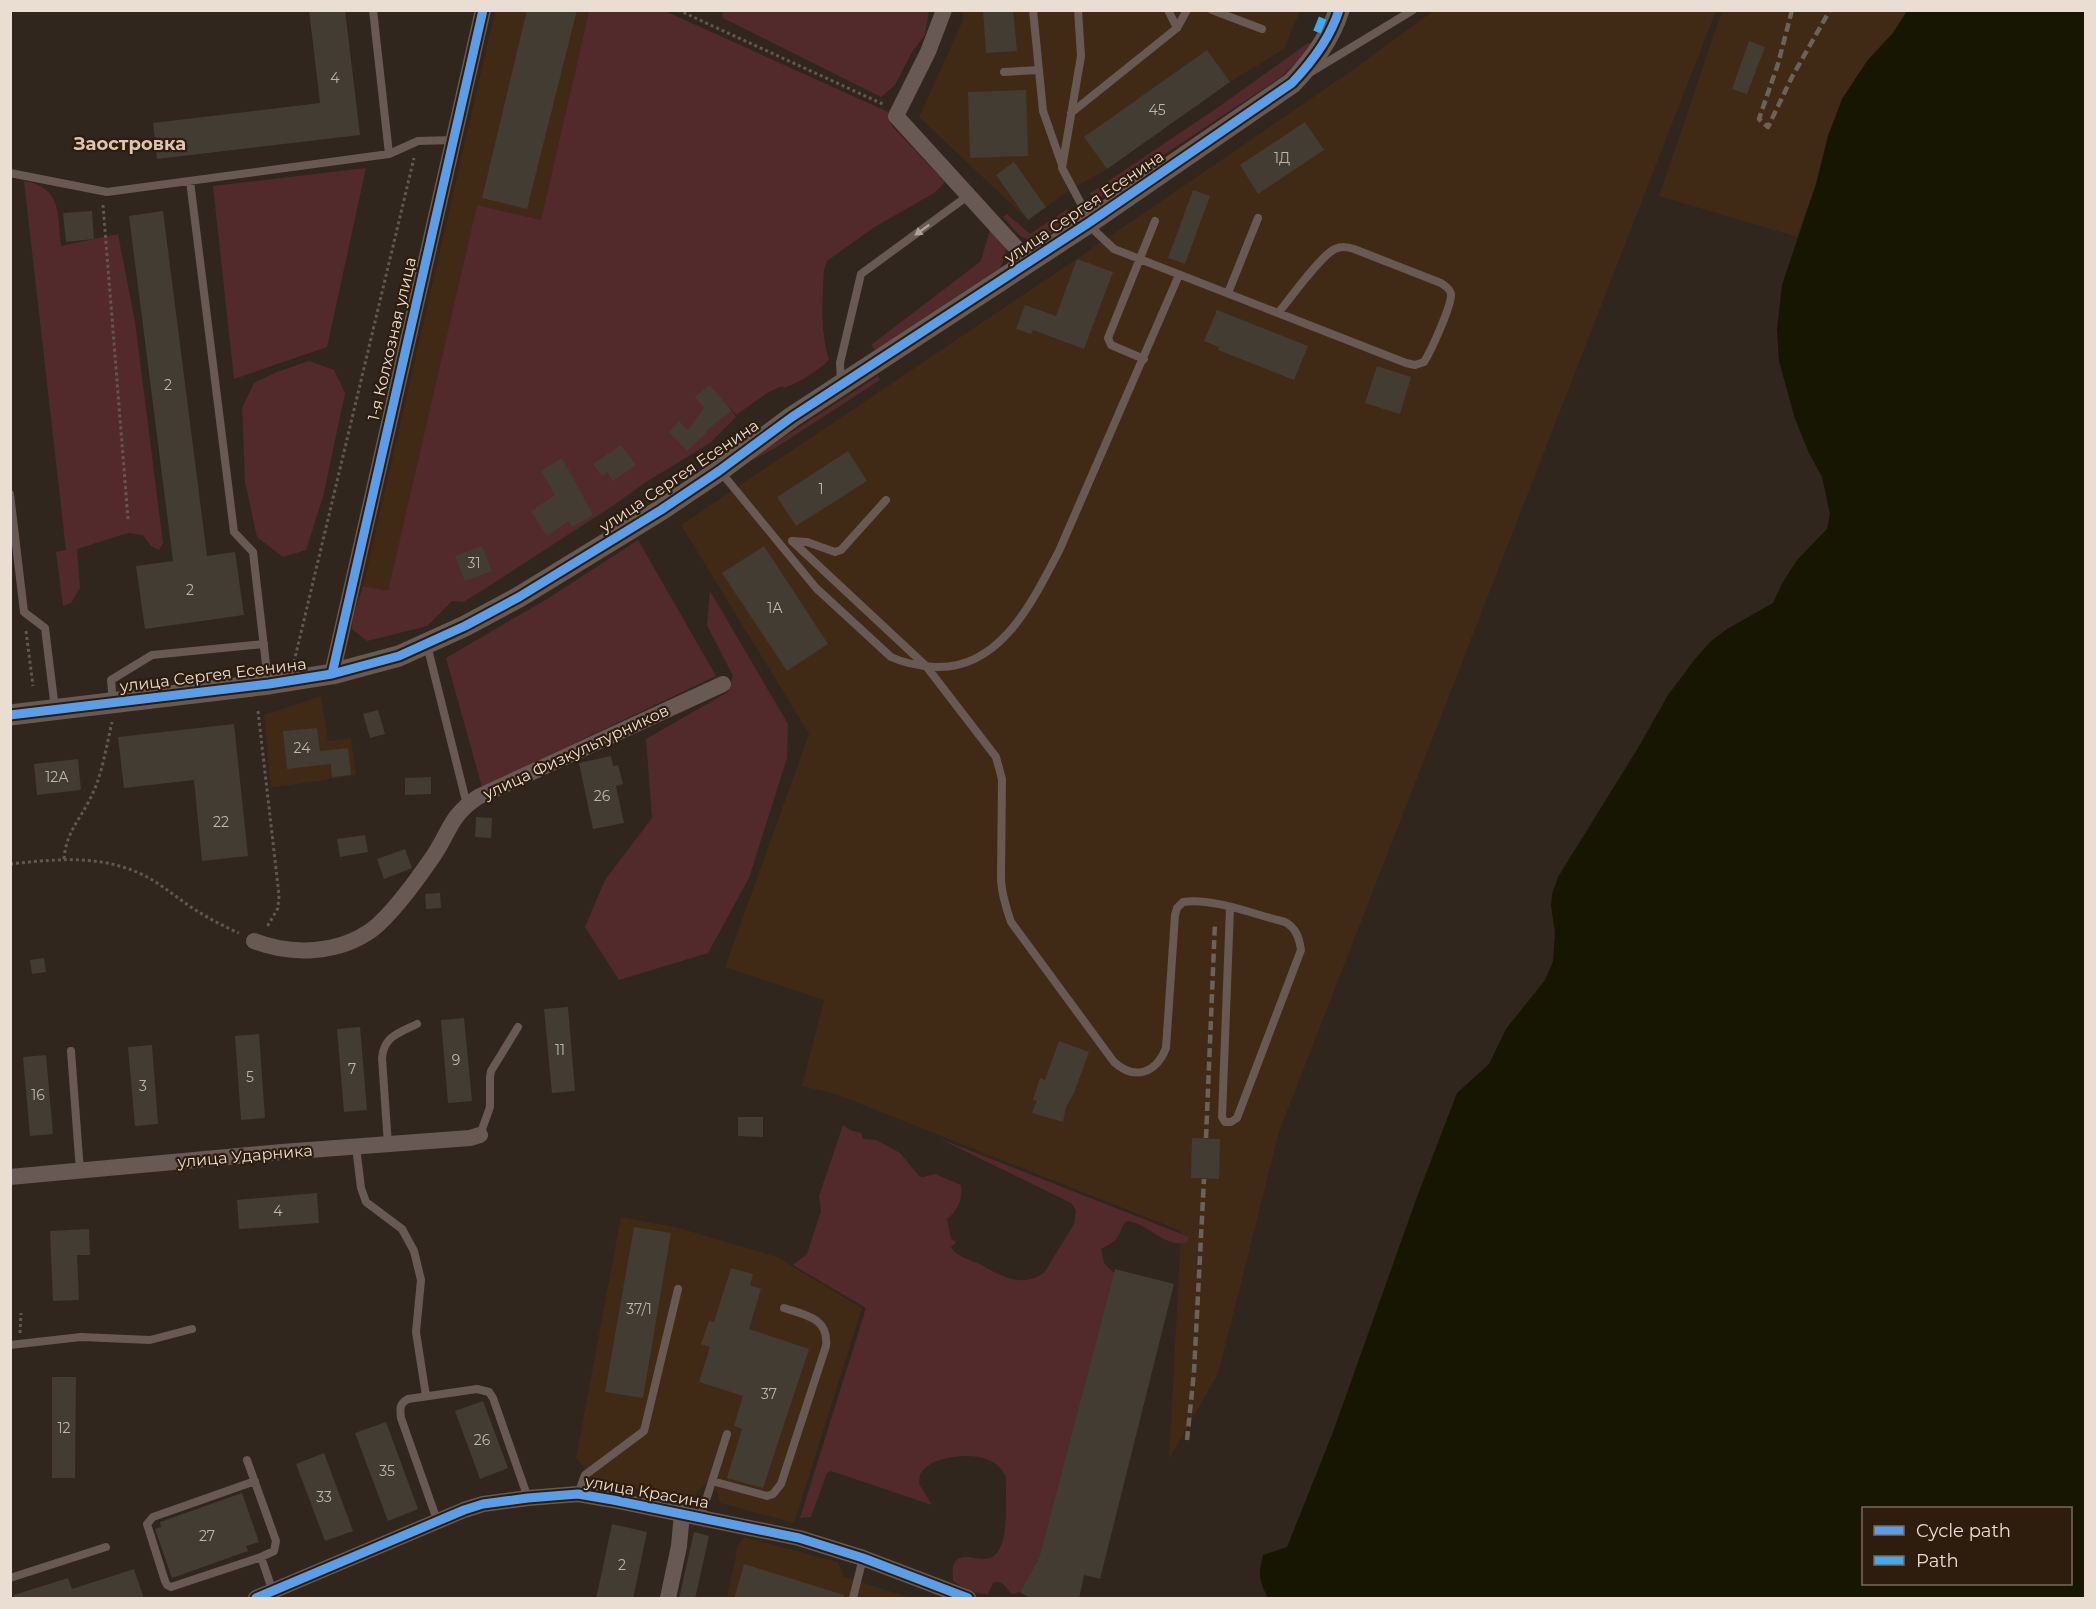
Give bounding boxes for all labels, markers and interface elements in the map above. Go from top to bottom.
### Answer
house number: 4 [330,69,340,87]
house number: 45 [1148,101,1166,119]
district label: Заостровка [73,133,186,155]
street label: улица Сергея Есенина [1000,147,1167,268]
house number: 1Д [1274,149,1290,167]
one-way arrow [914,223,929,235]
street label: 1-я Колхозная улица [364,255,420,423]
house number: 2 [164,376,172,394]
street label: улица Сергея Есенина [595,416,762,537]
house number: 1 [818,480,824,498]
house number: 31 [468,554,480,572]
house number: 2 [186,581,194,599]
house number: 1А [767,599,783,617]
street label: улица Сергея Есенина [118,654,307,696]
street label: улица Физкультурников [479,701,672,804]
house number: 24 [294,739,311,757]
house number: 12А [45,768,69,786]
house number: 26 [594,787,611,805]
house number: 22 [213,813,229,831]
house number: 11 [555,1041,565,1059]
house number: 9 [452,1051,460,1069]
house number: 7 [348,1060,356,1078]
house number: 5 [246,1068,254,1086]
house number: 3 [139,1077,147,1095]
house number: 16 [31,1086,45,1104]
street label: улица Ударника [176,1141,313,1171]
house number: 4 [273,1202,283,1220]
house number: 37/1 [626,1300,652,1318]
house number: 37 [761,1385,777,1403]
house number: 12 [57,1419,71,1437]
house number: 26 [474,1431,491,1449]
house number: 35 [379,1462,395,1480]
street label: улица Красина [583,1472,711,1512]
house number: 33 [316,1488,332,1506]
legend [1862,1507,2072,1585]
text: Cycle path [1916,1520,2011,1542]
house number: 27 [199,1527,215,1545]
text: Path [1916,1550,1959,1572]
house number: 2 [618,1556,626,1574]

